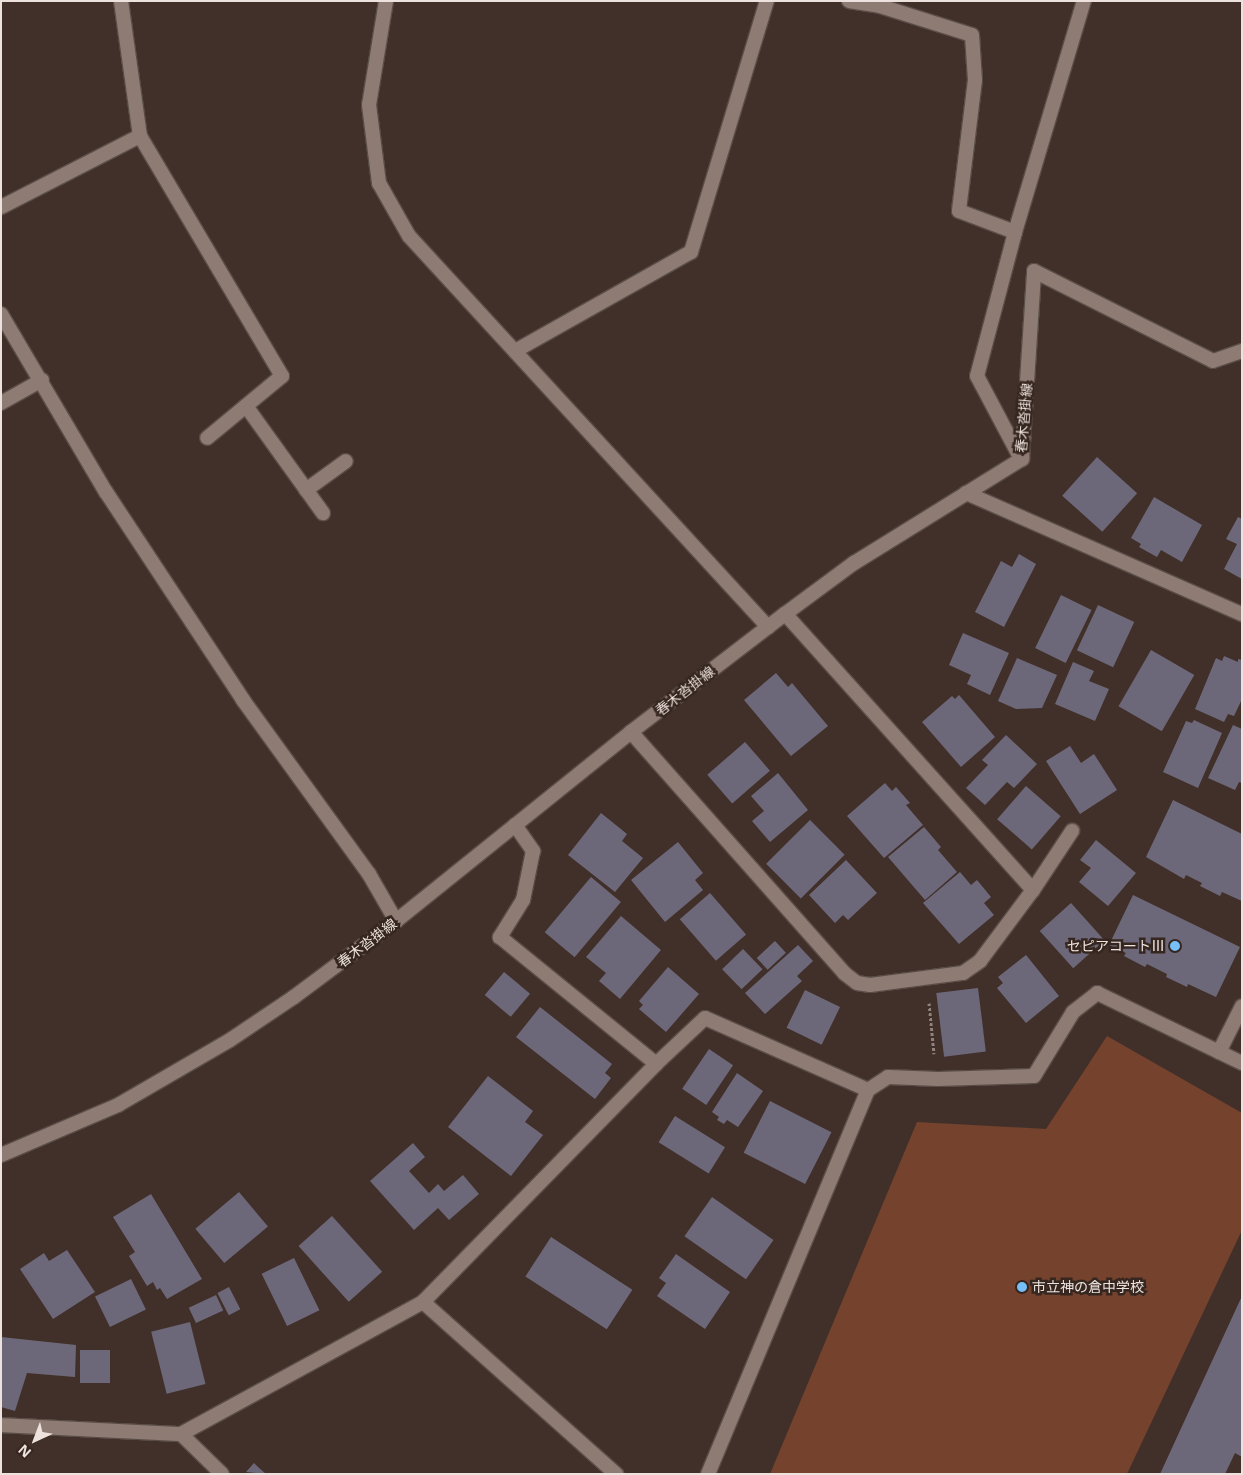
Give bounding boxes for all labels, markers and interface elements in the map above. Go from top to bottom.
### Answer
street label: 春木沓掛線 [1013,382,1035,454]
street label: 春木沓掛線 [652,663,718,719]
street label: 春木沓掛線 [334,915,400,971]
place label: セピアコートⅢ [1067,938,1165,954]
marker: セピアコートⅢ [1169,940,1181,952]
place label: 市立神の倉中学校 [1032,1279,1144,1295]
marker: 市立神の倉中学校 [1016,1281,1028,1293]
north arrow [10,1415,60,1465]
text: N [14,1441,35,1462]

